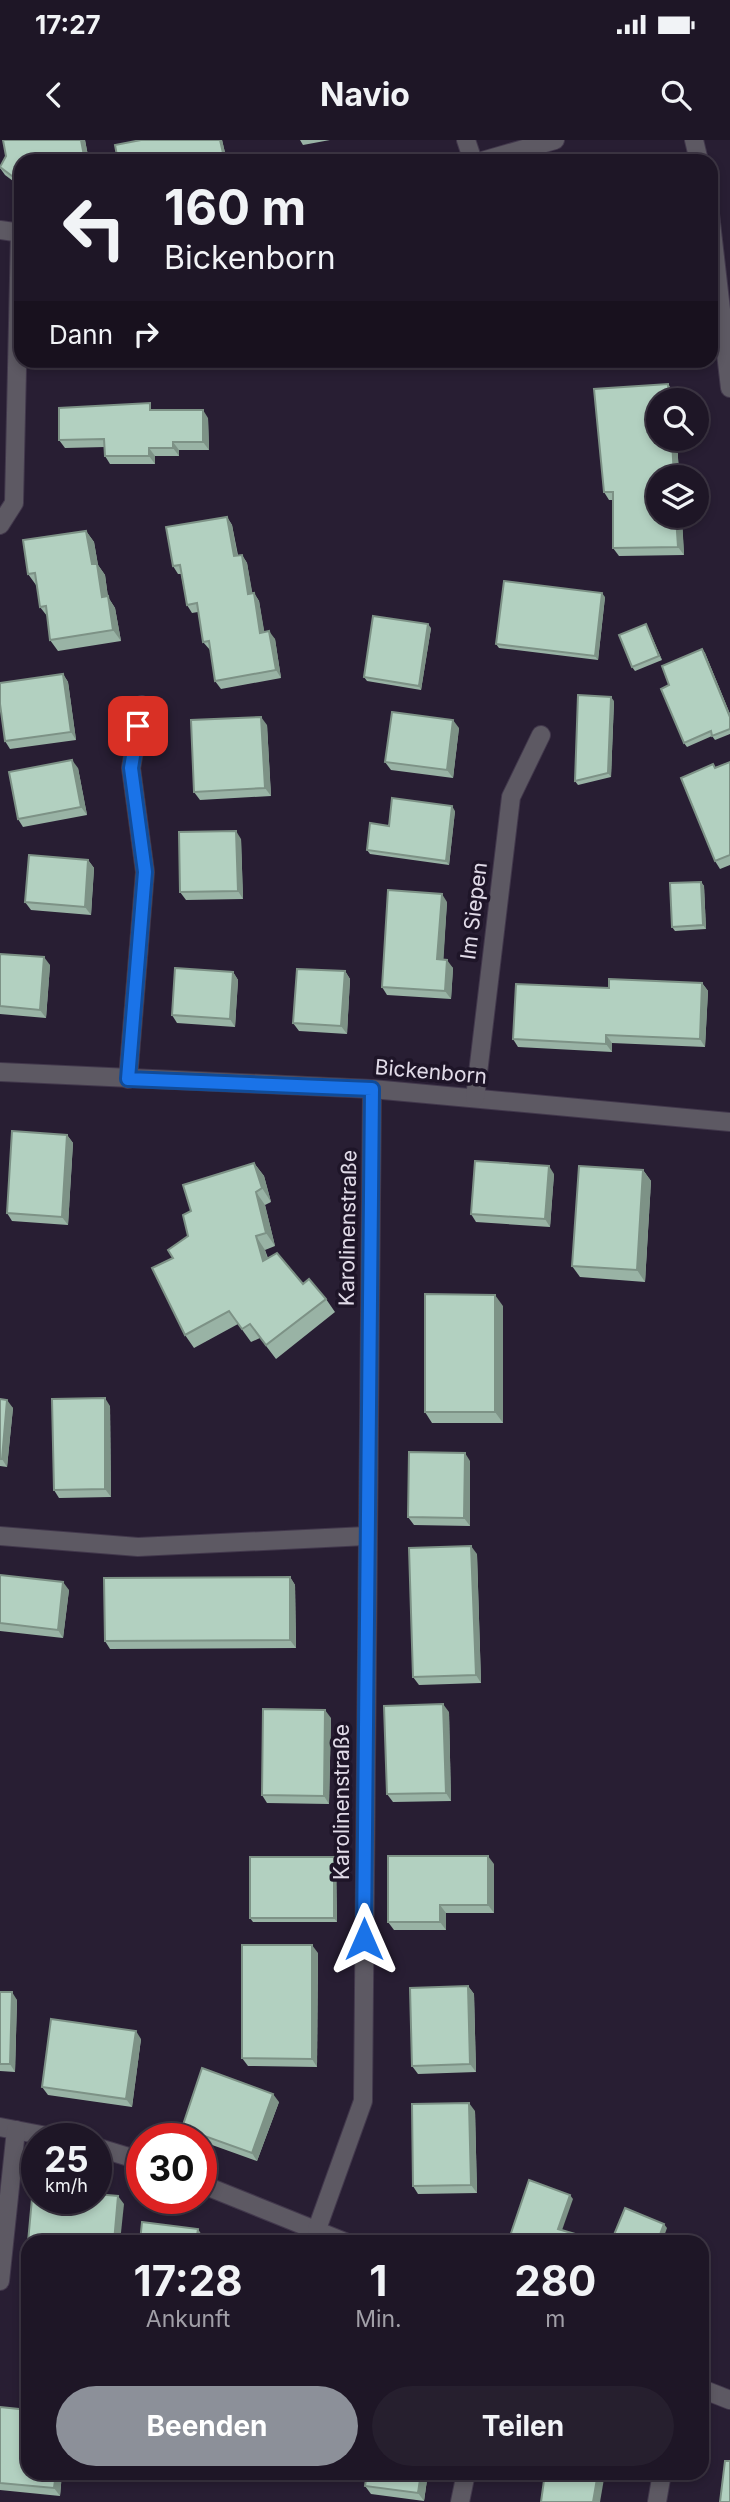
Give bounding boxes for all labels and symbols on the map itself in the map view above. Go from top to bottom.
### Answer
pin [108,696,168,756]
street label: Im Siepen [455,861,492,961]
street label: Bickenborn [374,1054,488,1089]
street label: Karolinenstraße [334,1150,361,1306]
street label: Karolinenstraße [329,1724,354,1880]
position arrow [327,1902,401,1976]
speed limit sign: 30 [126,2123,217,2214]

